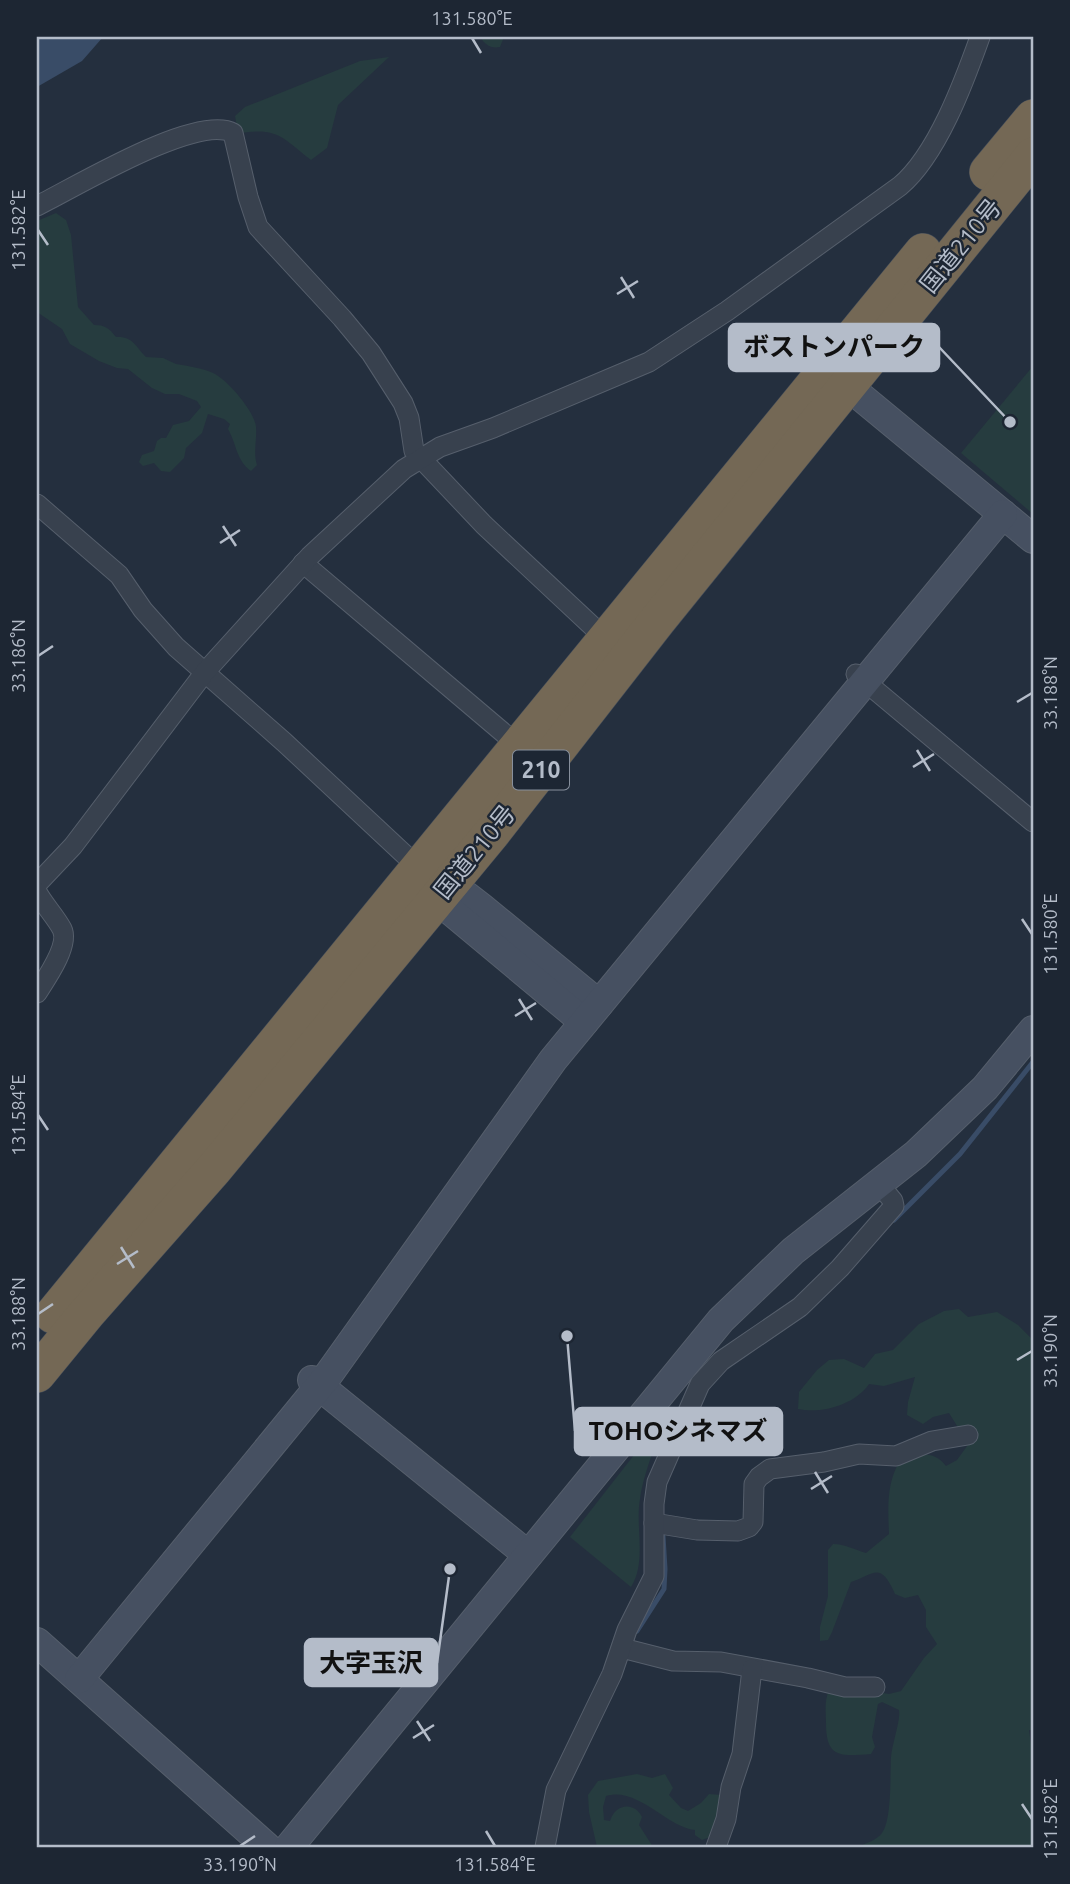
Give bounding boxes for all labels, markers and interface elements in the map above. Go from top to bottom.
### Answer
text: 131.580°E [431,8,513,28]
text: 131.582°E [8,189,28,271]
street label: 国道210号 [915,193,1007,298]
callout: ボストンパーク [729,324,939,371]
text: ボストンパーク [743,332,925,361]
text: 33.186°N [8,619,28,693]
text: 33.188°N [1040,656,1060,730]
road number: 210 [513,750,569,790]
street label: 国道210号 [429,799,521,904]
text: 131.580°E [1040,893,1060,975]
text: 131.584°E [8,1074,28,1156]
text: 33.188°N [8,1277,28,1351]
text: 33.190°N [1040,1314,1060,1388]
callout: TOHOシネマズ [575,1408,782,1455]
text: TOHOシネマズ [589,1416,767,1445]
callout: 大字玉沢 [305,1639,437,1686]
text: 大字玉沢 [319,1648,423,1677]
text: 131.582°E [1040,1778,1060,1860]
text: 33.190°N [203,1854,277,1874]
text: 131.584°E [454,1854,536,1874]

